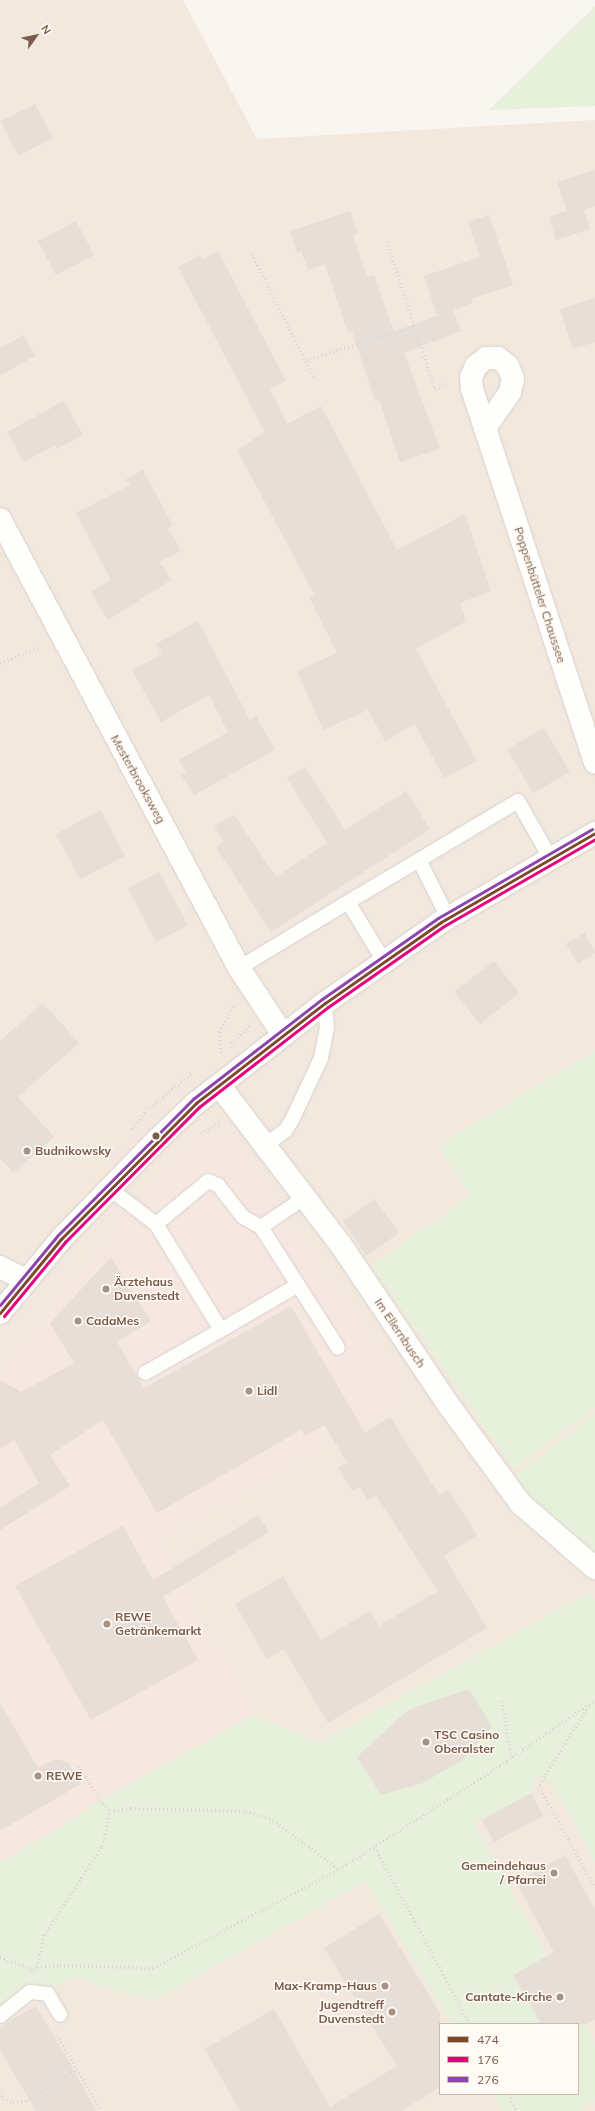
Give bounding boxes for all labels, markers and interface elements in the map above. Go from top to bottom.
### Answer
north arrow [16,16,56,56]
text: N [38,22,54,37]
street label: Poppenbütteler Chaussee [511,525,569,665]
street label: Mesterbrooksweg [108,732,168,826]
unlabelled marker [151,1131,161,1141]
place label: Budnikowsky [35,1144,111,1158]
marker: Budnikowsky [22,1146,32,1156]
place label: Ärztehaus Duvenstedt [114,1275,180,1303]
marker: Ärztehaus Duvenstedt [101,1284,111,1294]
street label: Im Ellernbusch [372,1296,428,1370]
place label: CadaMes [86,1314,139,1328]
marker: CadaMes [73,1316,83,1326]
place label: Lidl [257,1384,277,1398]
marker: Lidl [244,1386,254,1396]
place label: REWE Getränkemarkt [115,1610,201,1638]
marker: REWE Getränkemarkt [102,1619,112,1629]
place label: TSC Casino Oberalster [434,1728,499,1756]
marker: TSC Casino Oberalster [421,1737,431,1747]
place label: REWE [46,1769,82,1783]
marker: REWE [33,1771,43,1781]
place label: Gemeindehaus / Pfarrei [461,1859,546,1887]
marker: Gemeindehaus / Pfarrei [549,1868,559,1878]
place label: Max-Kramp-Haus [274,1979,377,1993]
marker: Max-Kramp-Haus [380,1981,390,1991]
place label: Cantate-Kirche [465,1990,552,2004]
marker: Cantate-Kirche [555,1992,565,2002]
place label: Jugendtreff Duvenstedt [318,1998,384,2026]
marker: Jugendtreff Duvenstedt [387,2007,397,2017]
legend [439,2023,579,2095]
text: 474 [477,2032,499,2047]
text: 176 [477,2052,499,2067]
text: 276 [477,2072,499,2087]

